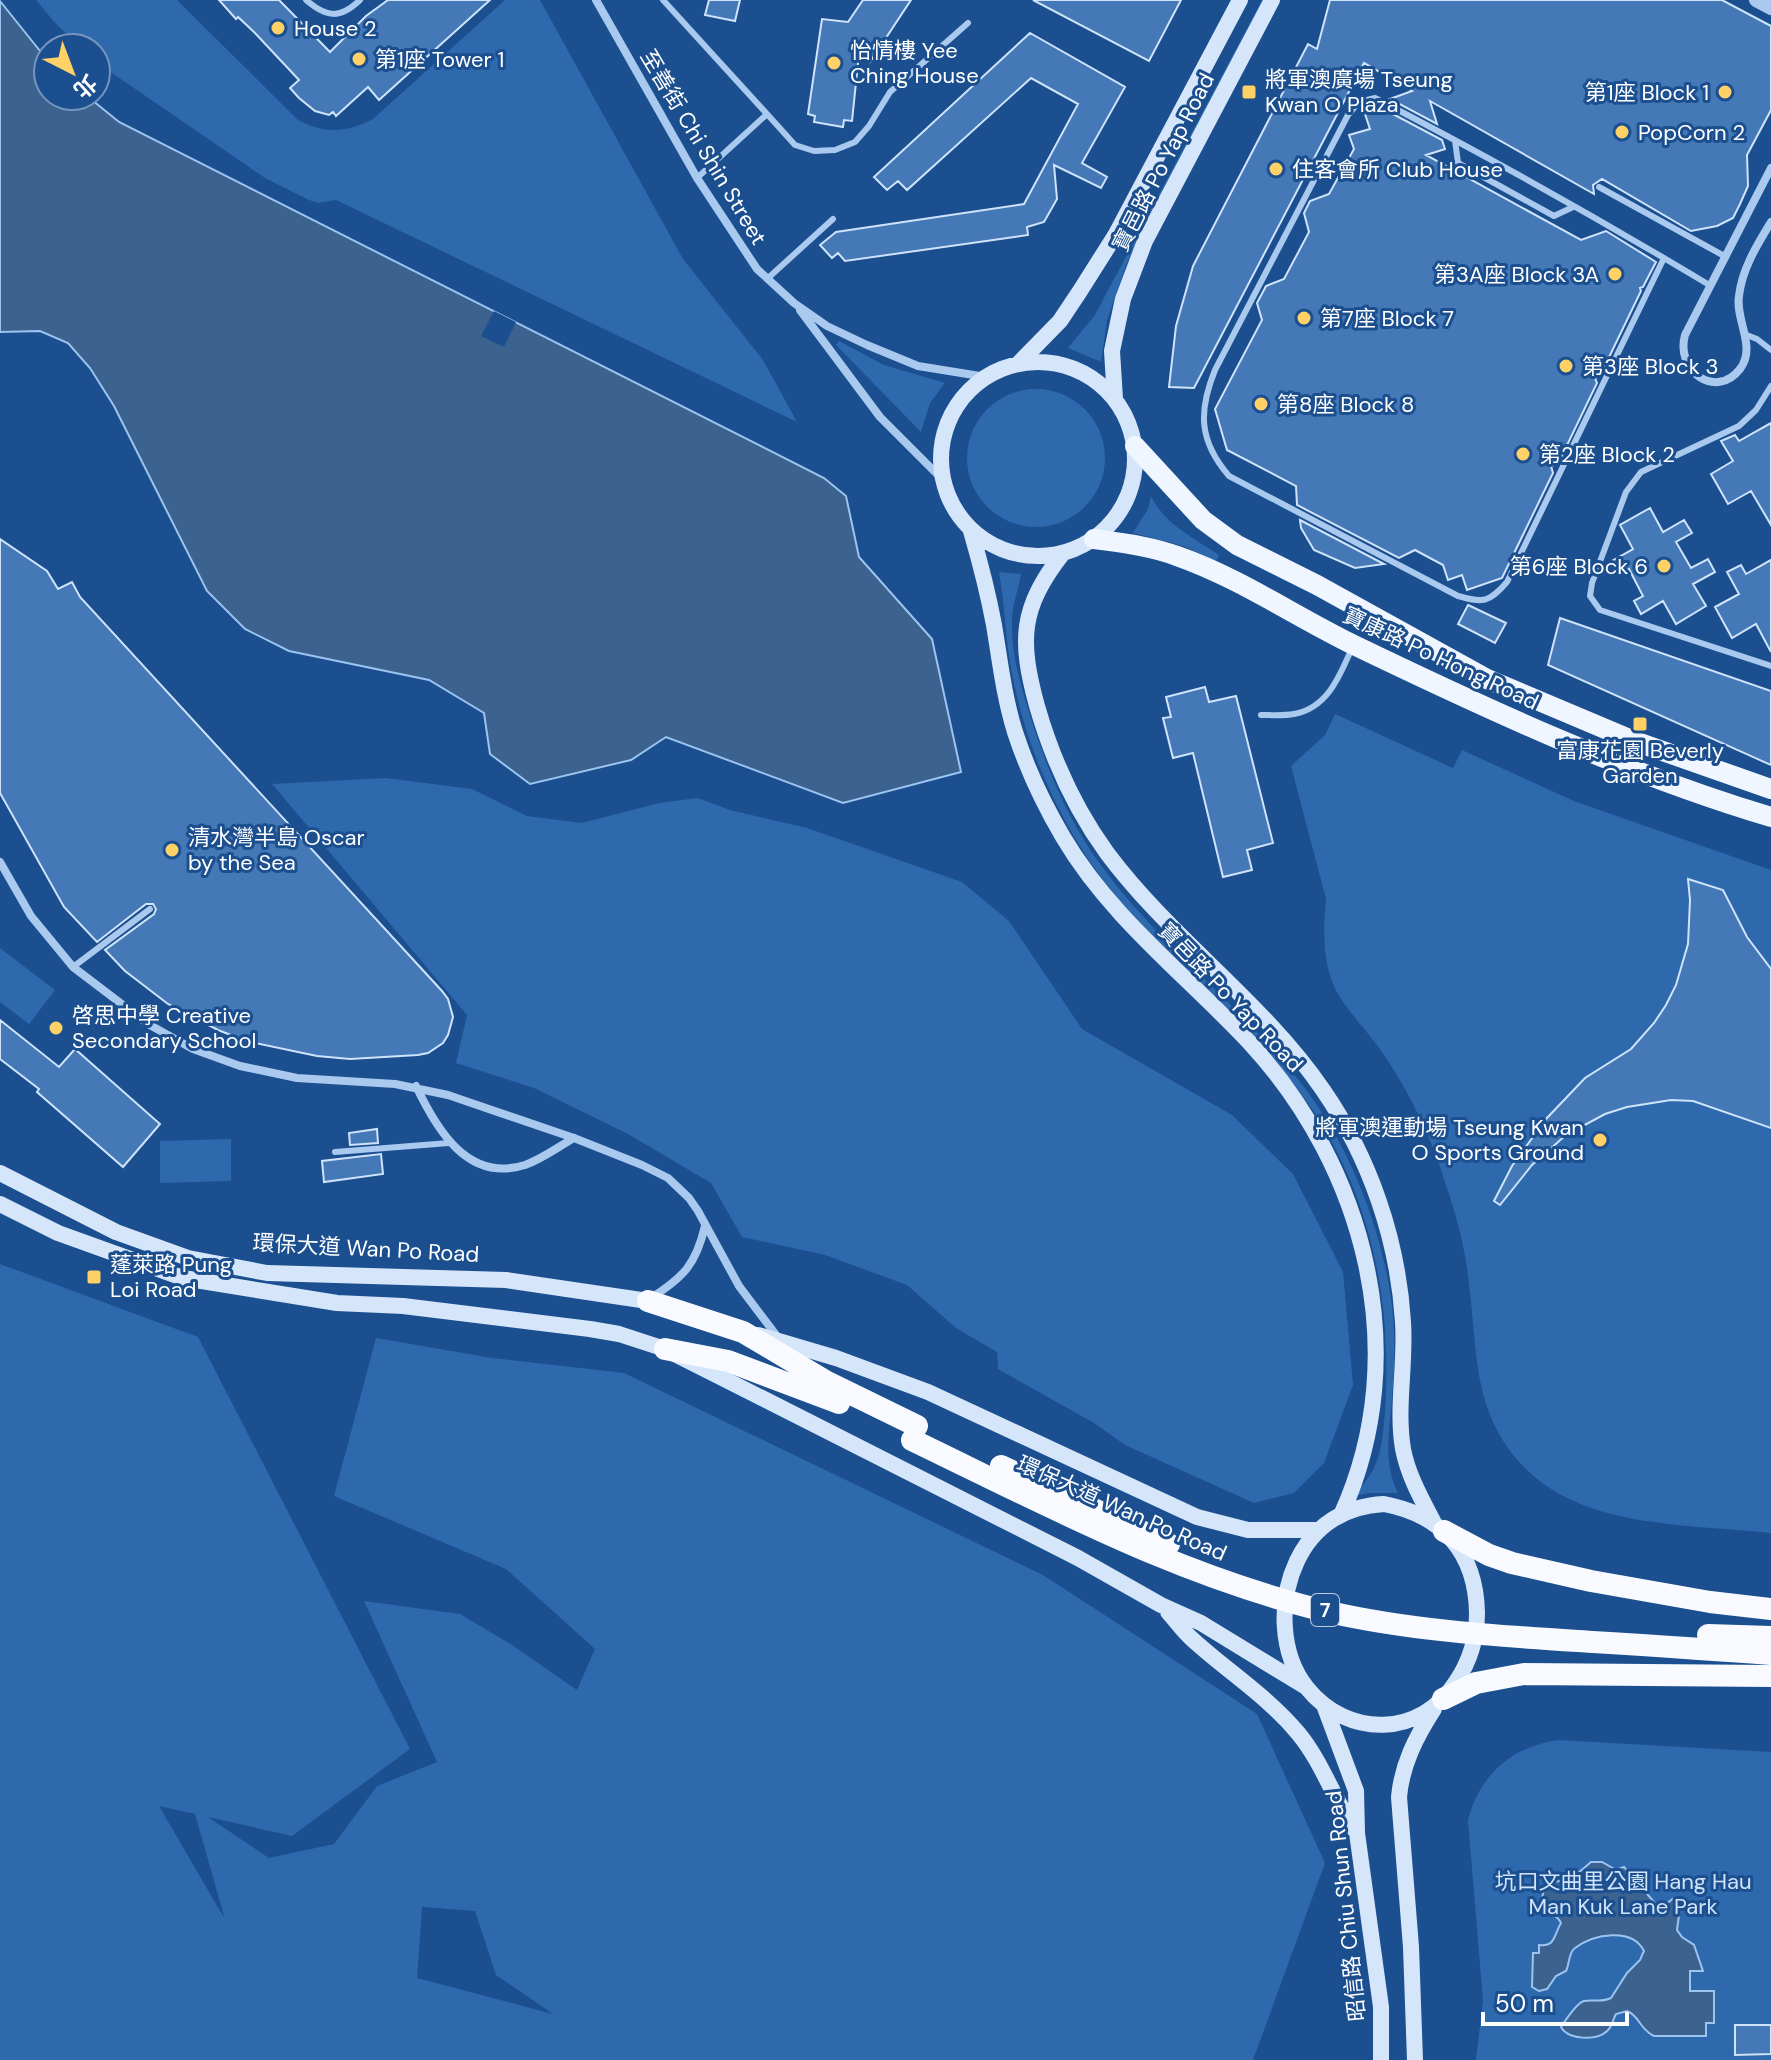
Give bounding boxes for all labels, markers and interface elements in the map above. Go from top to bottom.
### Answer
place label: House 2 [294,14,377,43]
marker: House 2 [269,19,287,37]
north arrow [32,32,112,112]
place label: 怡情樓 Yee Ching House [850,36,979,90]
street label: 至善街 Chi Shin Street [634,44,773,250]
place label: 第1座 Tower 1 [375,45,504,74]
marker: 第1座 Tower 1 [350,50,368,68]
marker: 怡情樓 Yee Ching House [825,54,843,72]
place label: 將軍澳廣場 Tseung Kwan O Plaza [1265,65,1453,119]
text: 北 [67,68,103,105]
street label: 寶邑路 Po Yap Road [1106,68,1221,257]
place label: 第1座 Block 1 [1585,78,1709,107]
marker: 將軍澳廣場 Tseung Kwan O Plaza [1240,83,1258,101]
marker: 第1座 Block 1 [1716,83,1734,101]
place label: PopCorn 2 [1638,118,1745,147]
marker: PopCorn 2 [1613,123,1631,141]
place label: 住客會所 Club House [1292,155,1503,184]
marker: 住客會所 Club House [1267,160,1285,178]
place label: 第3A座 Block 3A [1434,260,1599,289]
marker: 第3A座 Block 3A [1606,265,1624,283]
place label: 第7座 Block 7 [1320,304,1454,333]
marker: 第7座 Block 7 [1295,309,1313,327]
place label: 第3座 Block 3 [1582,352,1719,381]
marker: 第3座 Block 3 [1557,357,1575,375]
place label: 第8座 Block 8 [1277,390,1414,419]
marker: 第8座 Block 8 [1252,395,1270,413]
place label: 第2座 Block 2 [1539,440,1675,469]
marker: 第2座 Block 2 [1514,445,1532,463]
place label: 第6座 Block 6 [1510,552,1648,581]
marker: 第6座 Block 6 [1655,557,1673,575]
street label: 寶康路 Po Hong Road [1338,600,1543,717]
marker: 富康花園 Beverly Garden [1631,715,1649,733]
place label: 富康花園 Beverly Garden [1556,736,1724,790]
place label: 清水灣半島 Oscar by the Sea [188,823,365,877]
marker: 清水灣半島 Oscar by the Sea [163,841,181,859]
street label: 寶邑路 Po Yap Road [1152,916,1309,1078]
place label: 啓思中學 Creative Secondary School [72,1001,257,1055]
marker: 啓思中學 Creative Secondary School [47,1019,65,1037]
place label: 將軍澳運動場 Tseung Kwan O Sports Ground [1315,1113,1584,1167]
marker: 將軍澳運動場 Tseung Kwan O Sports Ground [1591,1131,1609,1149]
street label: 環保大道 Wan Po Road [252,1228,480,1269]
place label: 蓬萊路 Pung Loi Road [110,1250,232,1304]
marker: 蓬萊路 Pung Loi Road [85,1268,103,1286]
street label: 環保大道 Wan Po Road [1012,1449,1231,1568]
road number: 7 [1311,1594,1339,1626]
street label: 昭信路 Chiu Shun Road [1319,1789,1372,2023]
park label: 坑口文曲里公園 Hang Hau Man Kuk Lane Park [1494,1867,1752,1921]
scale bar [1483,1976,1627,2026]
text: 50 m [1495,1988,1554,2019]

